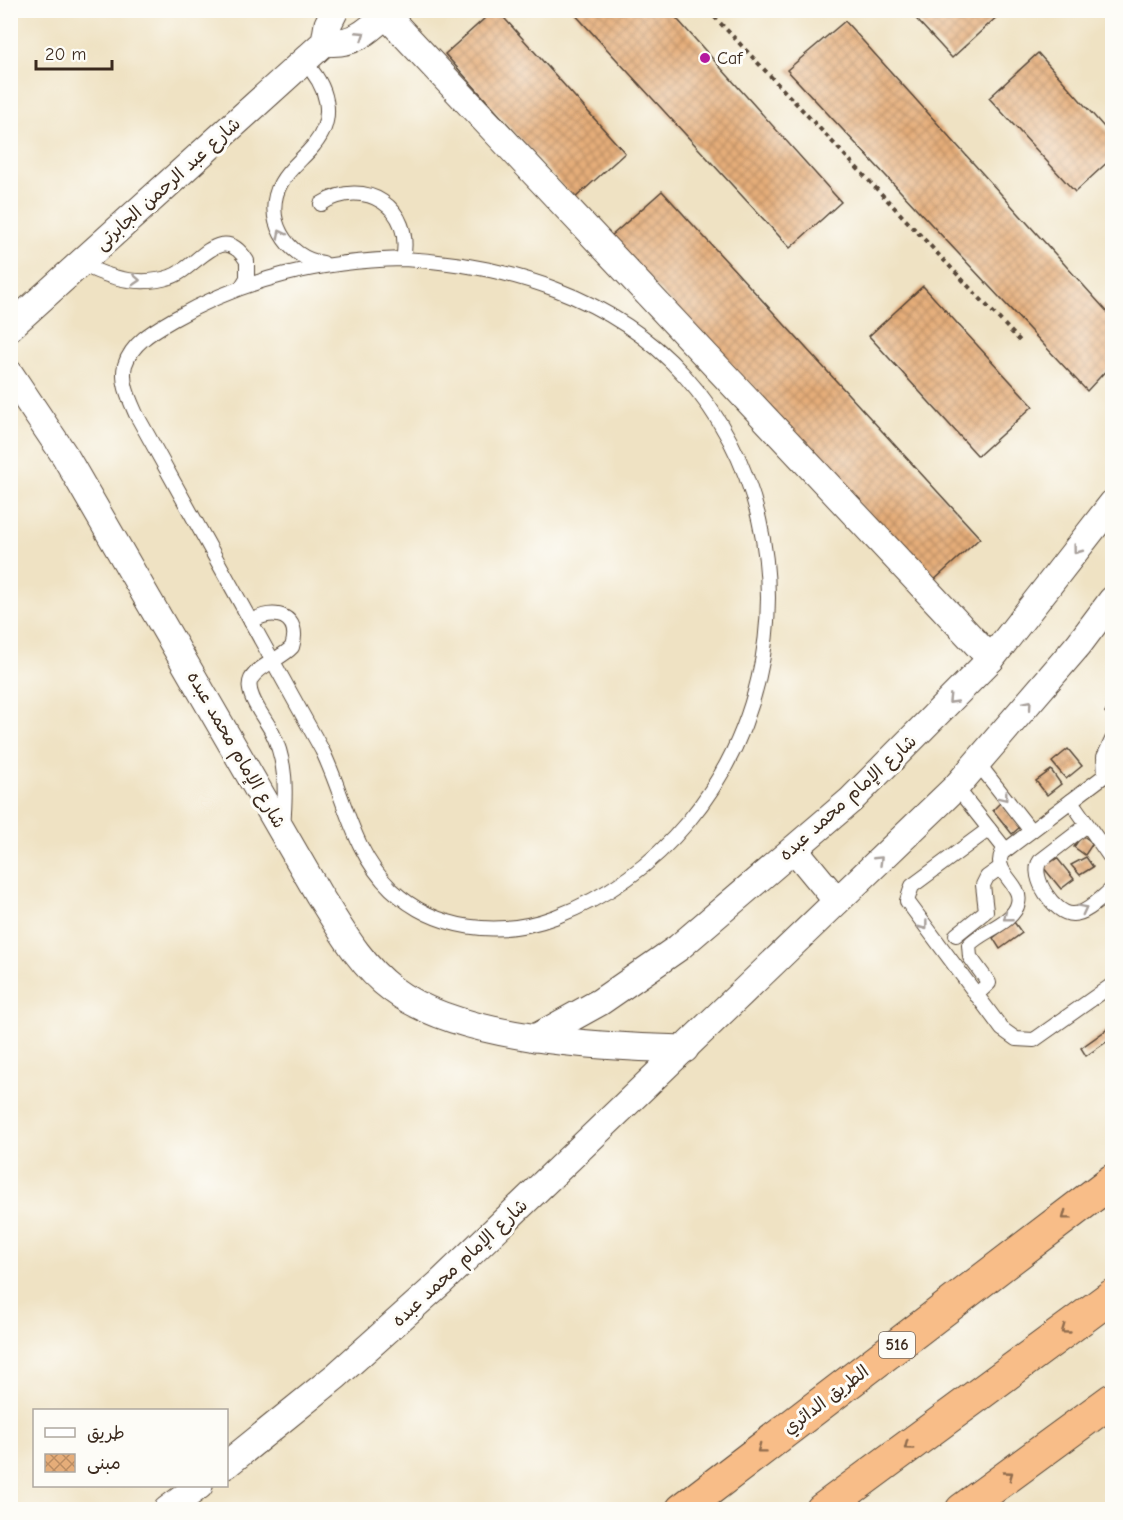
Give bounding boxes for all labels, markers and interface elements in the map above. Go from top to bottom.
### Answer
one-way arrow [355,31,366,42]
scale bar [36,33,112,71]
text: 20 m [45,44,86,65]
place label: Caf [717,48,743,69]
marker: Caf [698,51,712,65]
street label: شارع عبد الرحمن الجابرتى [91,113,246,255]
one-way arrow [277,229,289,240]
one-way arrow [131,274,140,287]
one-way arrow [1073,544,1084,555]
street label: شارع الإمام محمد عبده [180,668,289,834]
one-way arrow [948,693,959,703]
one-way arrow [1021,700,1032,711]
street label: شارع الإمام محمد عبده [775,731,923,867]
one-way arrow [997,790,1008,801]
one-way arrow [871,856,882,867]
one-way arrow [1077,905,1088,917]
one-way arrow [1003,909,1014,920]
one-way arrow [917,920,928,931]
street label: شارع الإمام محمد عبده [388,1195,534,1333]
one-way arrow [1062,1209,1073,1220]
one-way arrow [1061,1323,1072,1334]
road number: 516 [879,1332,915,1358]
street label: الطريق الدائري [779,1361,874,1441]
legend [33,1409,228,1487]
text: طريق [87,1423,125,1444]
one-way arrow [904,1439,915,1450]
one-way arrow [756,1442,767,1453]
text: مبنى [87,1453,121,1474]
one-way arrow [1003,1471,1014,1482]

